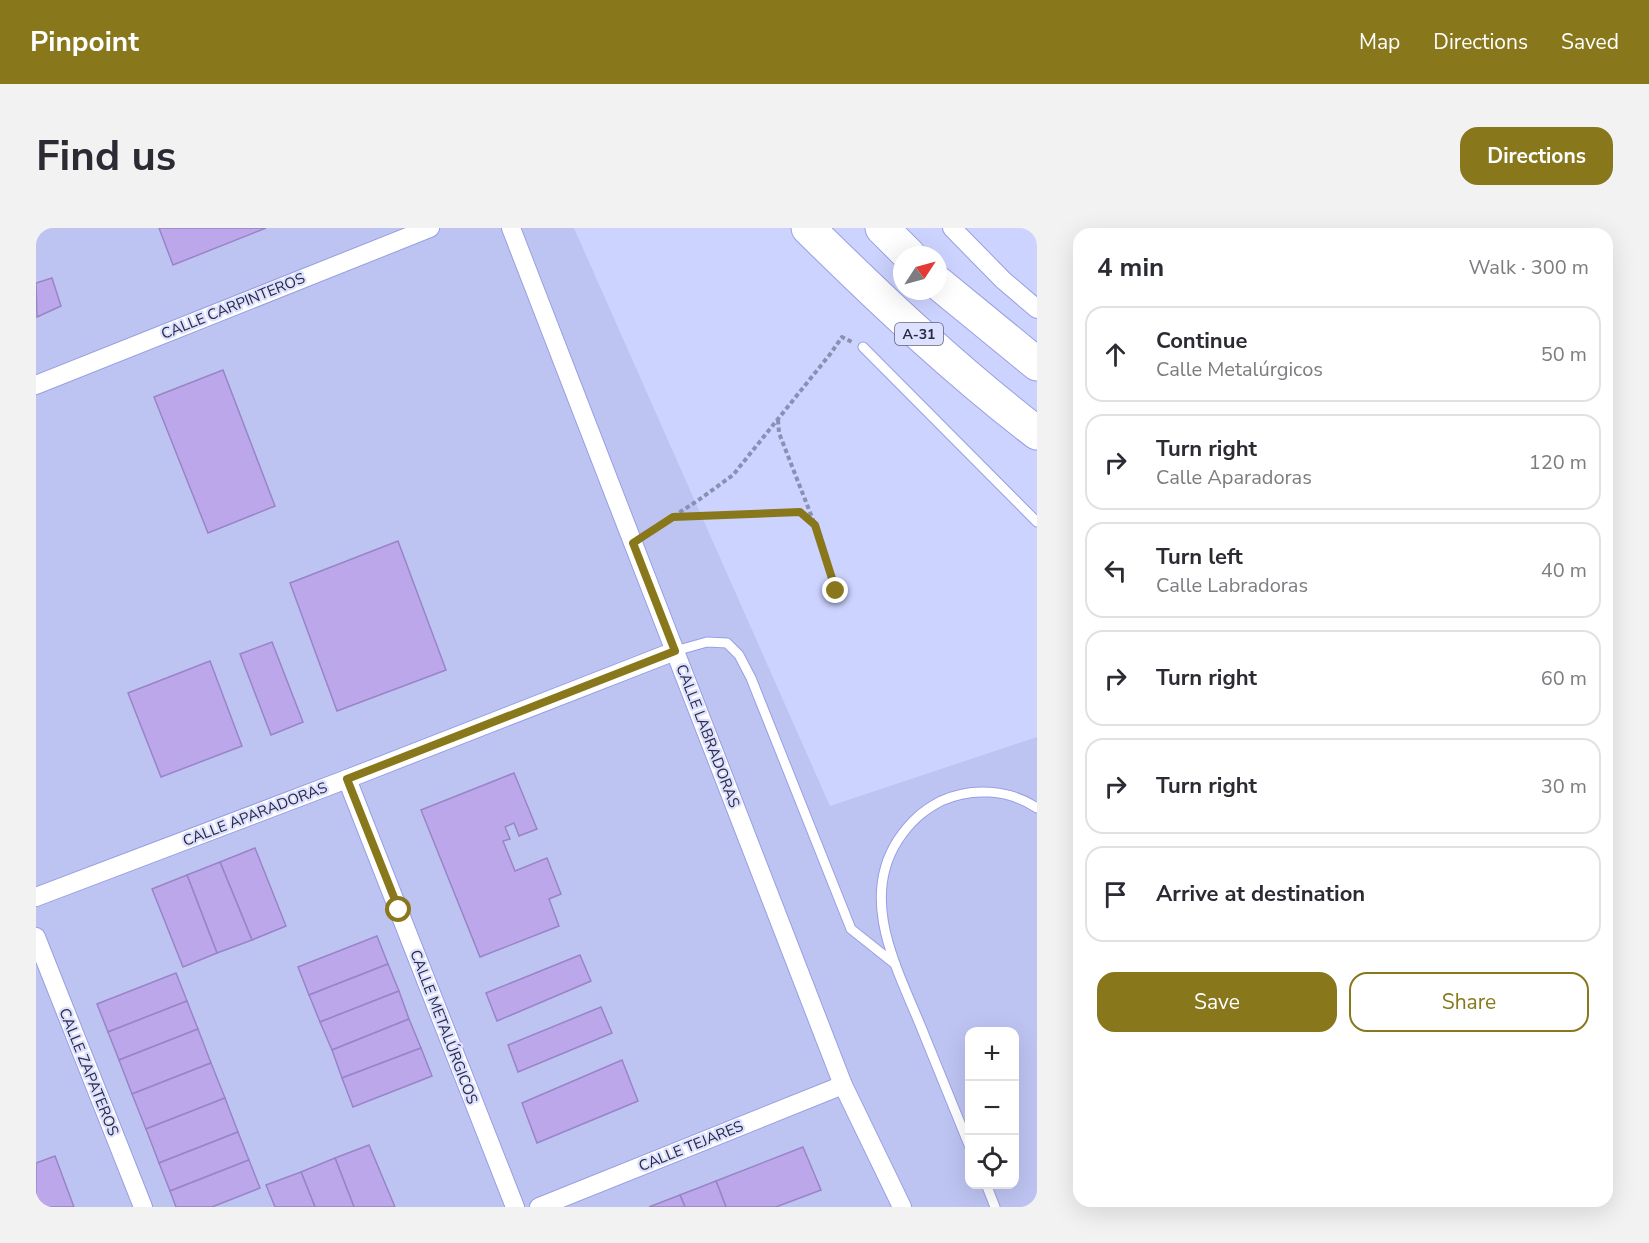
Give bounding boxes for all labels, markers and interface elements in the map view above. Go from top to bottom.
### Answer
text: Pinpoint [30,23,139,61]
text: Map [1359,28,1400,56]
text: Directions [1433,28,1528,56]
text: Saved [1561,28,1619,56]
button: Directions [1460,127,1613,185]
text: Find us [36,128,176,185]
north arrow [893,246,947,300]
text: 4 min [1097,250,1164,285]
text: Walk · 300 m [1469,254,1589,281]
street label: CALLE CARPINTEROS [158,268,308,344]
road number: A-31 [895,323,943,345]
text: Continue [1156,326,1247,356]
icon: ahead [1099,338,1132,371]
text: 50 m [1541,341,1587,368]
text: Calle Metalúrgicos [1156,356,1323,383]
text: Turn right [1156,434,1257,464]
icon: right [1099,446,1132,479]
text: 120 m [1529,449,1587,476]
text: Calle Aparadoras [1156,464,1312,491]
text: Turn left [1156,542,1243,572]
icon: left [1099,554,1132,587]
text: 40 m [1541,557,1587,584]
text: Calle Labradoras [1156,572,1308,599]
route end [822,577,848,603]
street label: CALLE LABRADORAS [671,661,745,811]
icon: right [1099,662,1132,695]
text: Turn right [1156,663,1257,693]
text: 60 m [1541,665,1587,692]
icon: right [1099,770,1132,803]
text: Turn right [1156,771,1257,801]
text: 30 m [1541,773,1587,800]
street label: CALLE APARADORAS [180,777,330,851]
icon: arrive [1099,878,1132,911]
text: Arrive at destination [1156,879,1365,909]
route start [385,896,411,922]
street label: CALLE METALÚRGICOS [405,947,484,1107]
button: Save [1097,972,1337,1032]
button: Share [1349,972,1589,1032]
street label: CALLE ZAPATEROS [54,1005,124,1139]
map controls [965,1027,1019,1189]
button: + [965,1027,1019,1081]
button: − [965,1081,1019,1135]
street label: CALLE TEJARES [636,1116,746,1176]
button: locate [965,1135,1019,1189]

